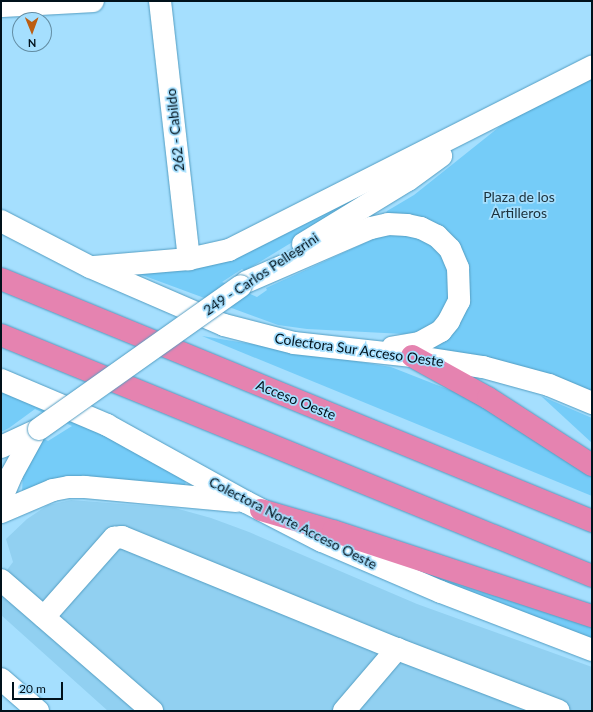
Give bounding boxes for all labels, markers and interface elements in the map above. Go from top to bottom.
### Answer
north arrow [12,12,52,52]
text: N [28,37,37,50]
street label: 262 - Cabildo [162,88,188,172]
park label: Plaza de los Artilleros [483,189,555,222]
street label: 249 - Carlos Pellegrini [200,229,322,319]
street label: Colectora Sur Acceso Oeste [273,330,445,370]
street label: Acceso Oeste [254,376,338,424]
street label: Colectora Norte Acceso Oeste [206,473,380,573]
scale bar [14,674,65,700]
text: 20 m [19,681,46,696]

